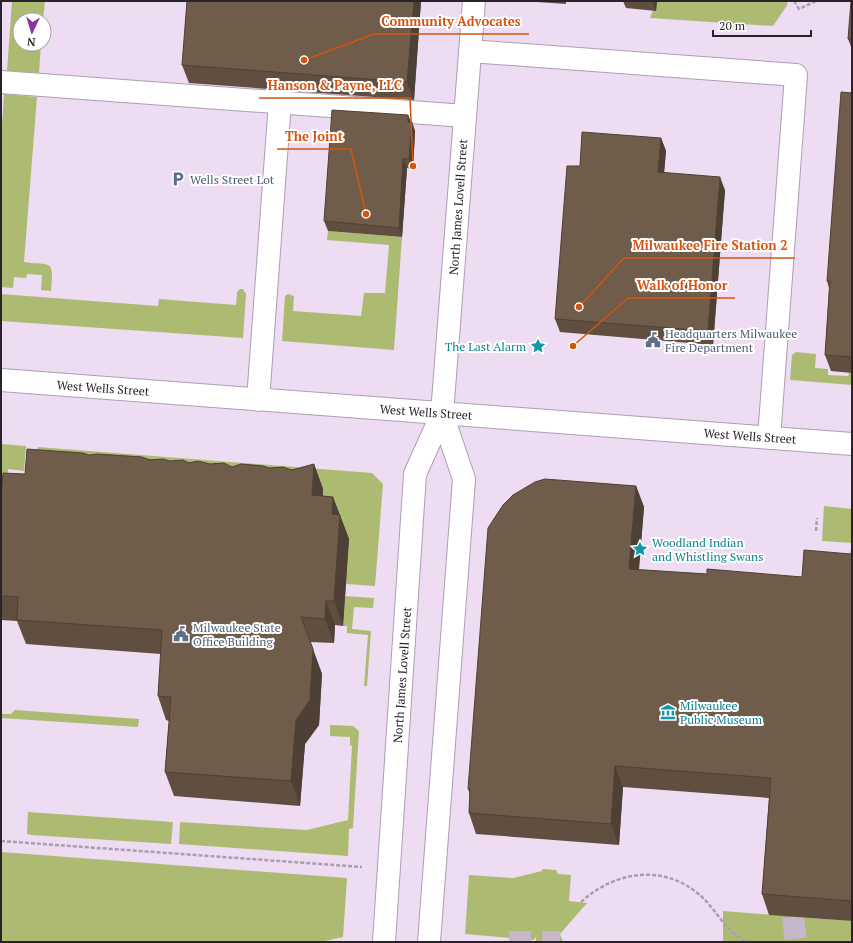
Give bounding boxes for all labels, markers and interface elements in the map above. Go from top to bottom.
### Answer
callout: Community Advocates [374,9,529,34]
north arrow [12,12,52,52]
text: Community Advocates [381,12,521,30]
scale bar [713,12,811,38]
text: 20 m [719,18,746,33]
text: N [26,35,36,49]
callout: Hanson & Payne, LLC [259,73,410,98]
text: Hanson & Payne, LLC [268,76,402,94]
callout: The Joint [277,124,351,149]
text: The Joint [285,127,344,145]
street label: North James Lovell Street [446,138,470,275]
parking icon: Wells Street Lot [169,170,187,188]
place label: Wells Street Lot [190,172,275,187]
callout: Milwaukee Fire Station 2 [624,233,795,258]
text: Milwaukee Fire Station 2 [632,236,788,254]
callout: Walk of Honor [628,273,735,298]
text: Walk of Honor [637,276,728,294]
place label: Headquarters Milwaukee Fire Department [665,326,797,355]
public building icon: Headquarters Milwaukee Fire Department [644,331,662,349]
place icon: The Last Alarm [529,337,547,355]
place label: The Last Alarm [445,339,527,354]
street label: West Wells Street [56,377,150,399]
street label: West Wells Street [379,401,473,423]
street label: West Wells Street [703,425,797,447]
place label: Woodland Indian and Whistling Swans [652,535,763,564]
place icon: Woodland Indian and Whistling Swans [631,540,649,558]
street label: North James Lovell Street [390,606,414,743]
place label: Milwaukee State Office Building [193,620,281,649]
public building icon: Milwaukee State Office Building [172,625,190,643]
place label: Milwaukee Public Museum [680,698,763,727]
museum icon: Milwaukee Public Museum [659,703,677,721]

